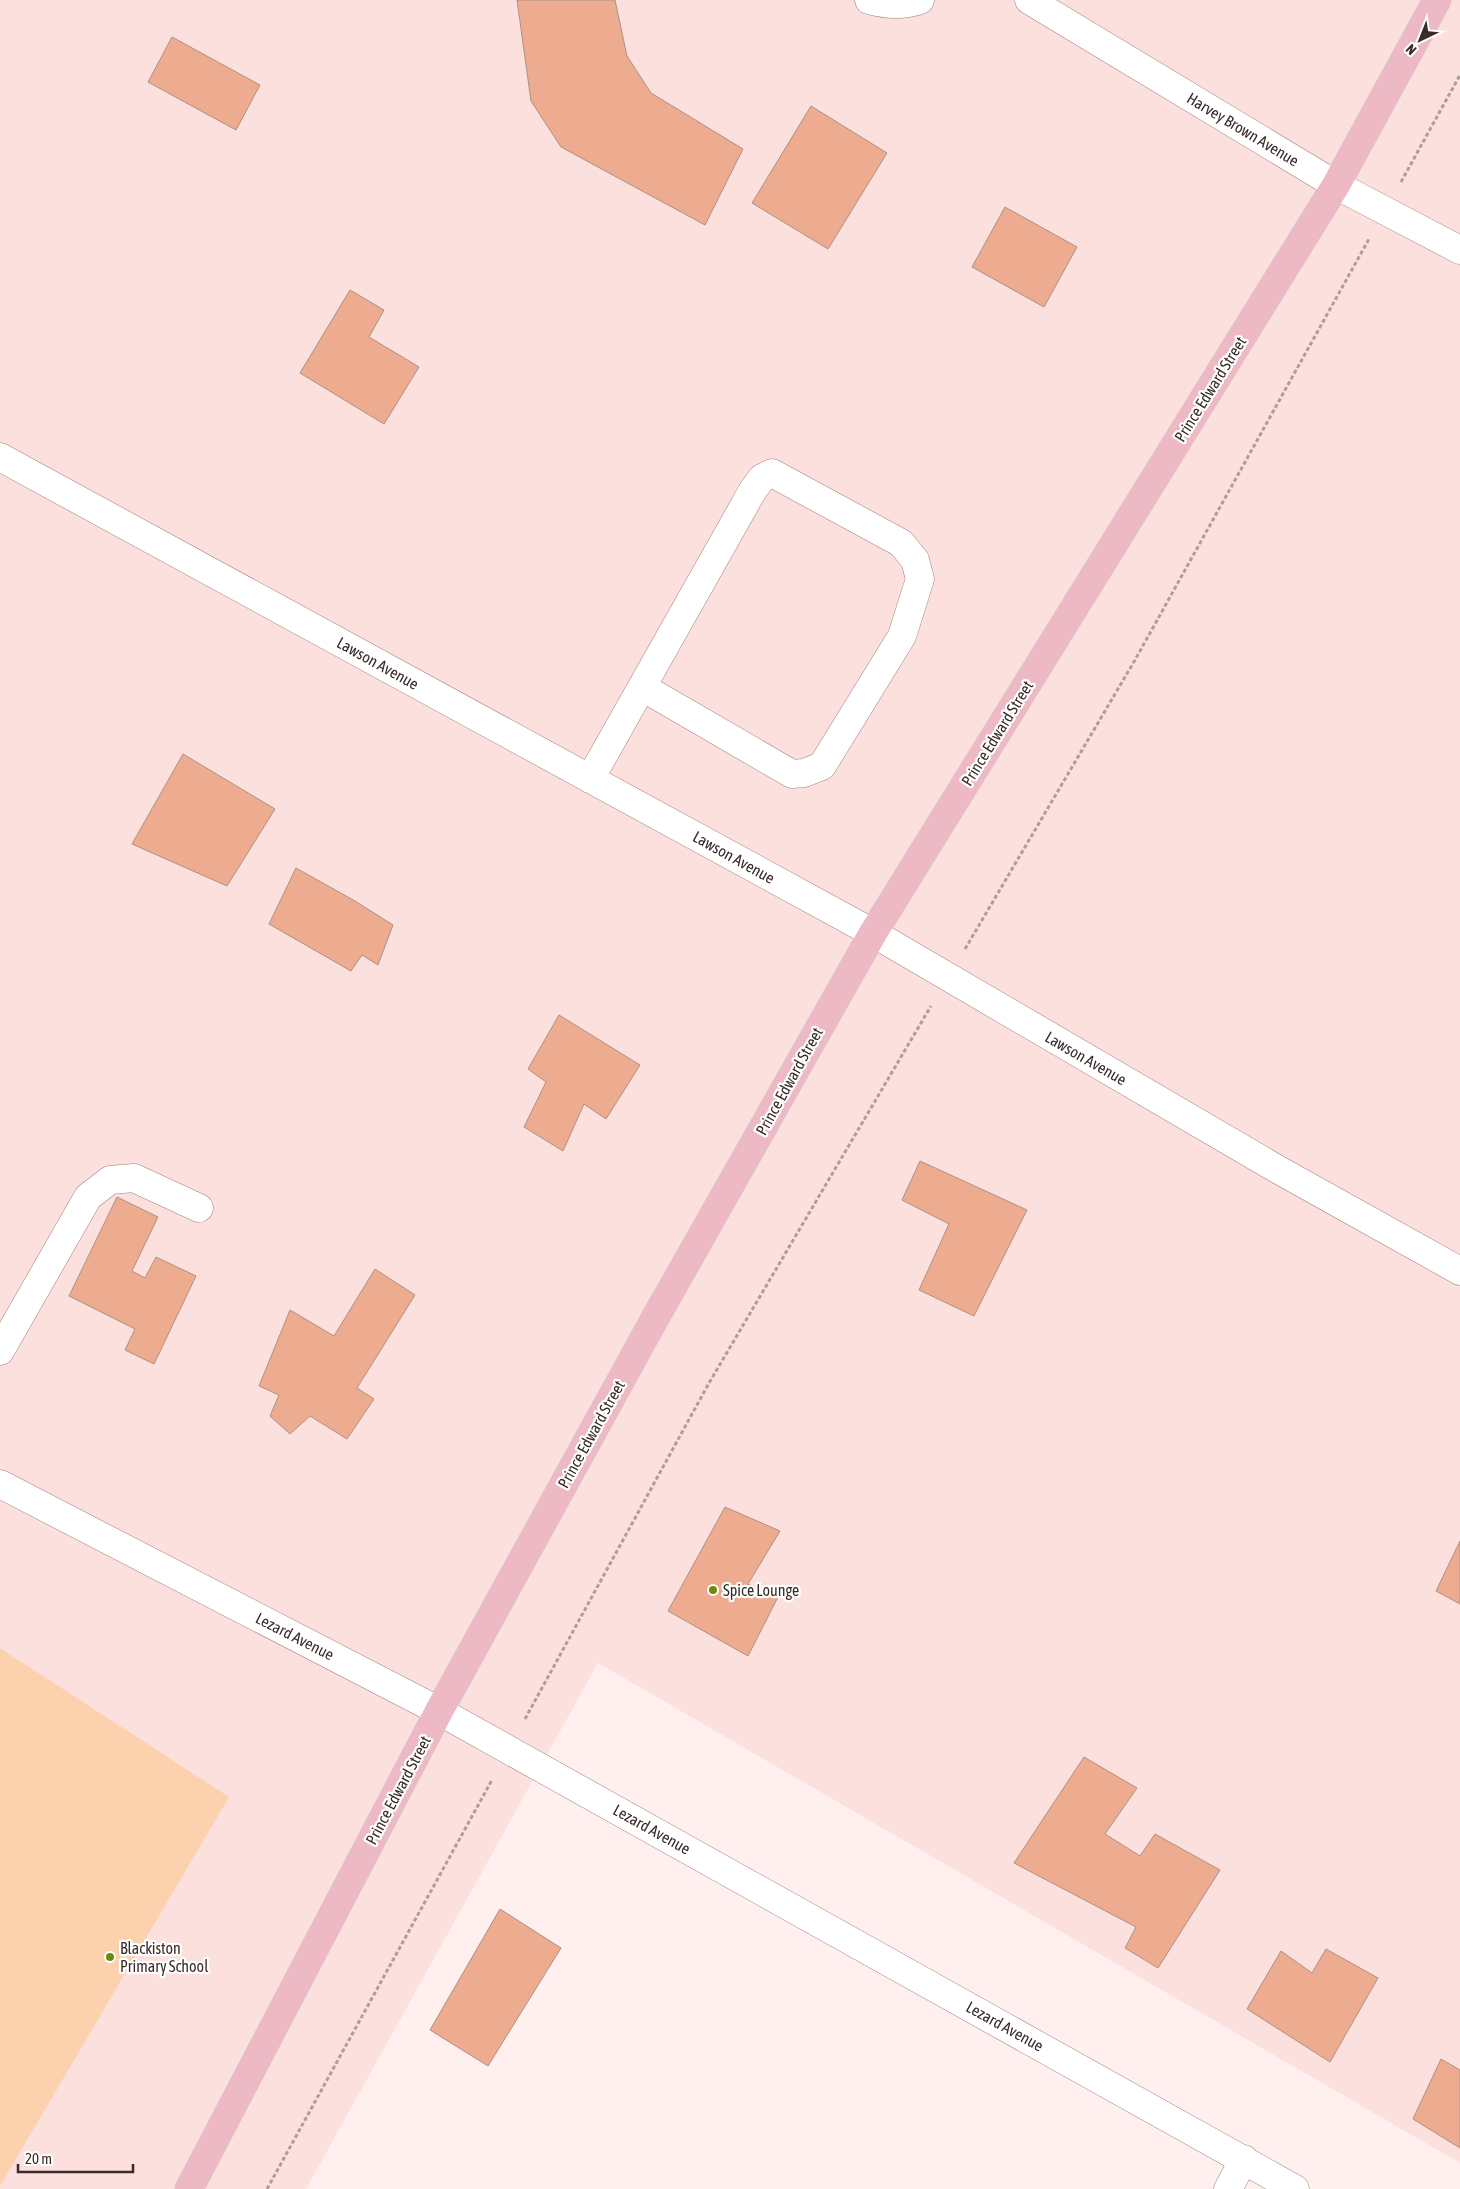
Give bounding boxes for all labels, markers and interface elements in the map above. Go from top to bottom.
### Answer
north arrow [1395,15,1445,65]
text: N [1403,41,1420,58]
street label: Harvey Brown Avenue [1183,89,1302,170]
street label: Prince Edward Street [1171,333,1250,445]
street label: Lawson Avenue [334,633,422,693]
street label: Prince Edward Street [958,677,1037,789]
street label: Lawson Avenue [690,827,778,887]
street label: Prince Edward Street [752,1024,826,1138]
street label: Lawson Avenue [1042,1028,1130,1088]
street label: Prince Edward Street [554,1377,628,1491]
place label: Spice Lounge [723,1581,799,1600]
marker: Spice Lounge [707,1584,719,1596]
street label: Lezard Avenue [253,1609,337,1663]
street label: Prince Edward Street [362,1732,434,1847]
street label: Lezard Avenue [610,1800,694,1858]
place label: Blackiston Primary School [120,1939,209,1976]
marker: Blackiston Primary School [104,1951,116,1963]
street label: Lezard Avenue [963,1997,1047,2055]
scale bar [18,2142,132,2174]
text: 20 m [25,2150,52,2167]

